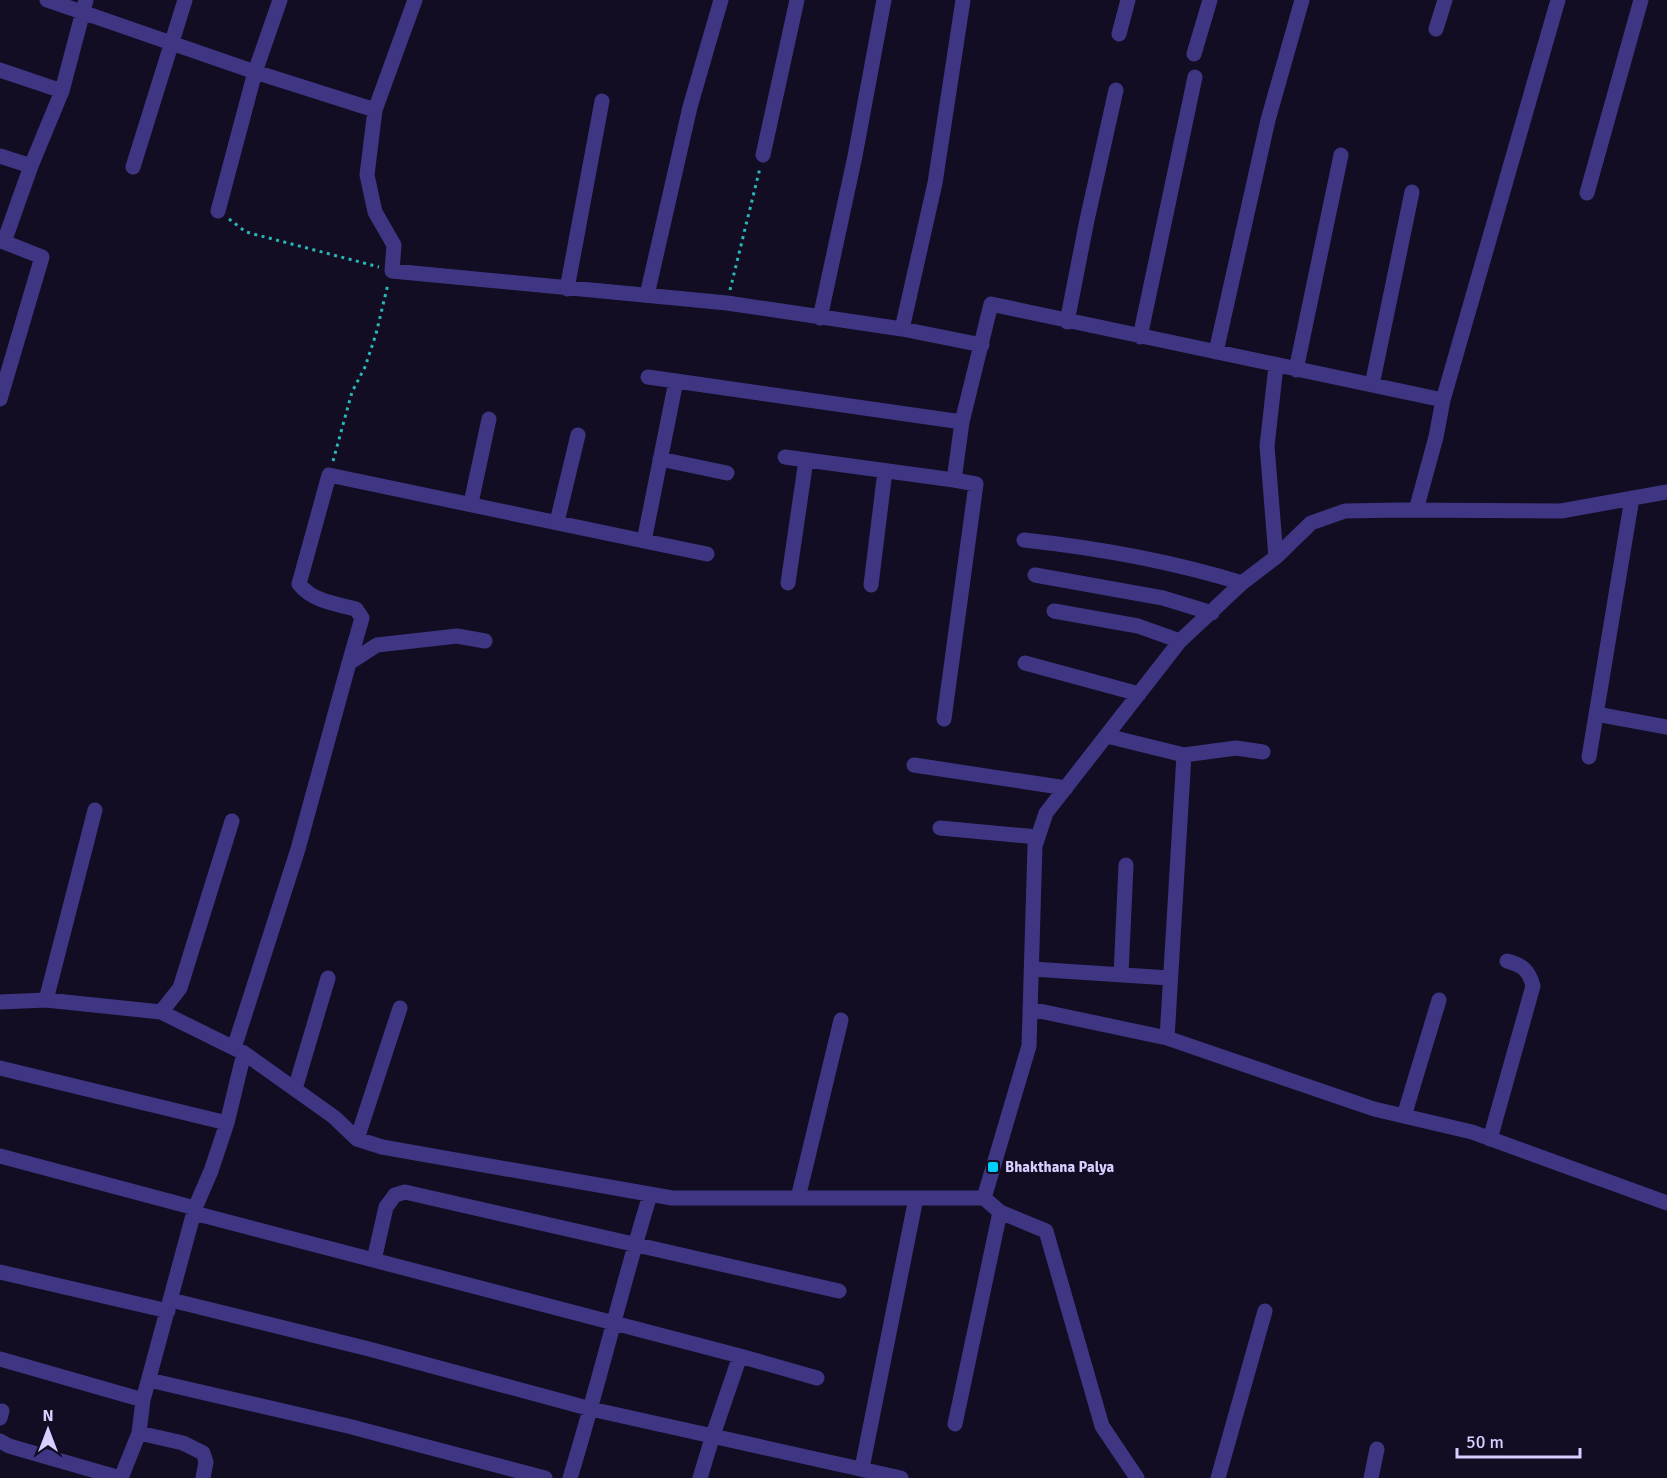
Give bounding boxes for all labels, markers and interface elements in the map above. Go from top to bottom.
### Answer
place label: Bhakthana Palya [1005,1158,1115,1176]
marker: Bhakthana Palya [986,1160,1000,1174]
north arrow [18,1400,78,1460]
text: N [42,1406,54,1426]
scale bar [1457,1421,1580,1459]
text: 50 m [1466,1431,1504,1453]

